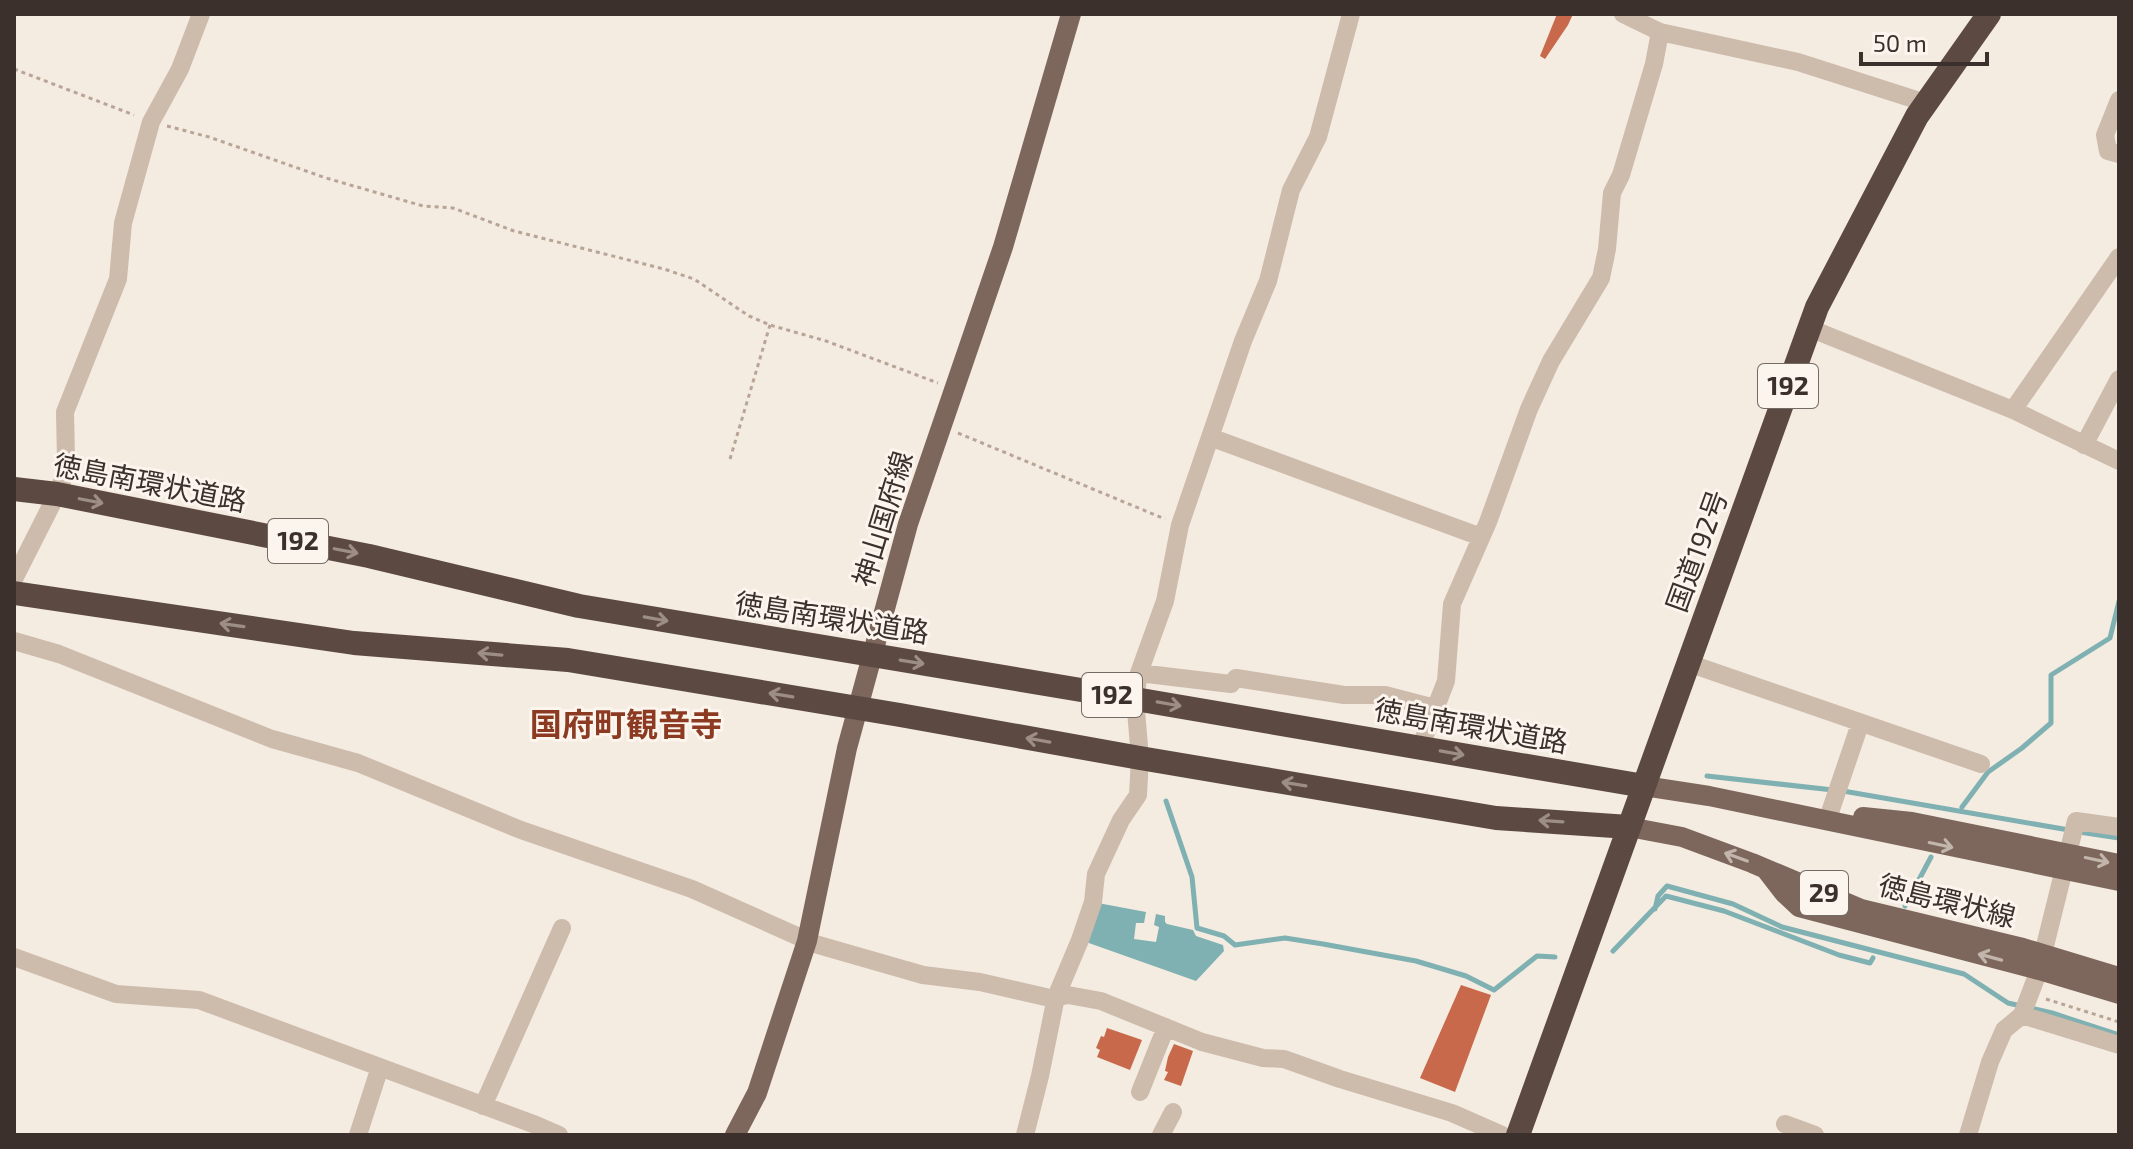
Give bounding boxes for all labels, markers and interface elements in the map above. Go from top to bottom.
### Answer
scale bar [1861,16,1987,66]
text: 50 m [1873,28,1927,57]
road number: 192 [1758,364,1818,408]
street label: 徳島南環状道路 [51,447,250,517]
street label: 神山国府線 [845,447,919,591]
street label: 国道192号 [1658,485,1734,616]
one-way arrow [78,494,103,509]
road number: 192 [268,519,328,563]
one-way arrow [333,544,358,559]
street label: 徳島南環状道路 [733,585,932,649]
one-way arrow [642,613,668,628]
one-way arrow [220,617,245,632]
one-way arrow [477,646,504,661]
one-way arrow [899,656,924,671]
road number: 192 [1082,673,1142,717]
one-way arrow [769,687,795,702]
street label: 徳島南環状道路 [1372,691,1571,759]
one-way arrow [1155,698,1181,713]
district label: 国府町観音寺 [530,704,722,742]
one-way arrow [1025,731,1051,746]
one-way arrow [1439,747,1465,762]
one-way arrow [1282,776,1307,791]
one-way arrow [1538,813,1565,828]
one-way arrow [1927,838,1953,853]
one-way arrow [1724,848,1749,863]
one-way arrow [2083,853,2109,868]
street label: 徳島環状線 [1875,867,2019,933]
road number: 29 [1800,871,1848,915]
one-way arrow [1978,949,2004,964]

